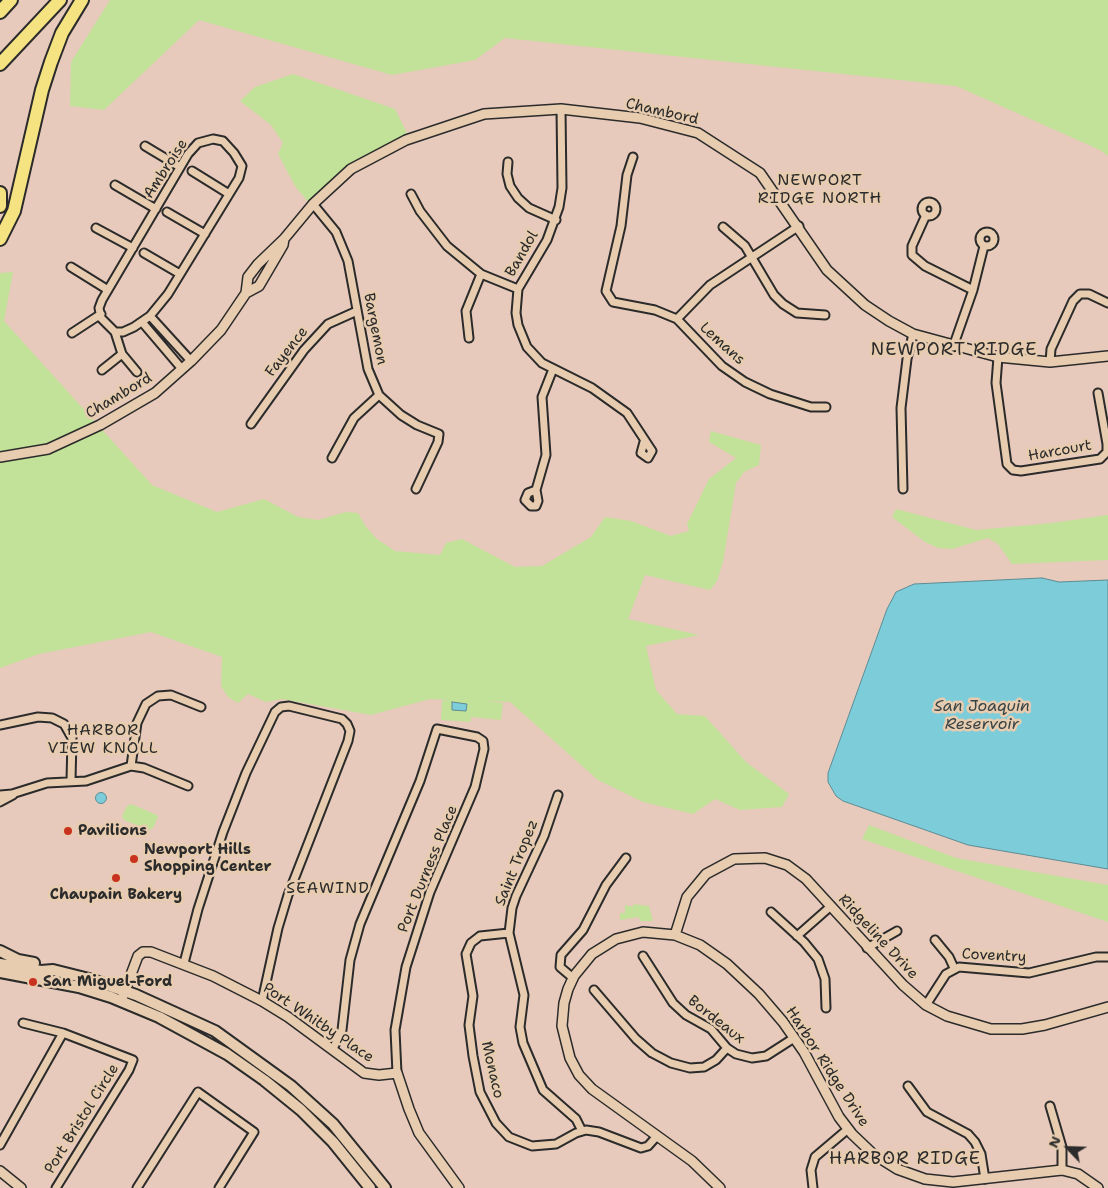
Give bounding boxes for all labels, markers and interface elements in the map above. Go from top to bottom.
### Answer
street label: Chambord [624,95,700,129]
street label: Ambroise [140,136,192,202]
district label: NEWPORT RIDGE NORTH [756,171,884,209]
street label: Bandol [502,228,542,280]
street label: Bargemon [359,292,391,366]
street label: Lemans [696,319,748,369]
street label: Fayence [262,323,312,381]
district label: NEWPORT RIDGE [869,339,1039,361]
street label: Chambord [83,369,155,423]
street label: Harcourt [1027,437,1093,465]
water label: San Joaquin Reservoir [934,697,1030,735]
district label: HARBOR VIEW KNOLL [46,721,160,759]
street label: Port Durness Place [394,803,462,935]
street label: Saint Tropez [492,817,542,909]
place label: Pavilions [78,822,147,840]
marker: Pavilions [62,825,74,837]
place label: Newport Hills Shopping Center [144,841,272,876]
marker: Newport Hills Shopping Center [128,853,140,865]
marker: Chaupain Bakery [110,872,122,884]
district label: SEAWIND [285,879,371,899]
place label: Chaupain Bakery [50,886,182,904]
street label: Ridgeline Drive [834,891,922,983]
street label: Coventry [961,945,1027,967]
place label: San Miguel-Ford [43,973,172,991]
marker: San Miguel-Ford [27,976,39,988]
street label: Port Whitby Place [259,979,377,1067]
street label: Bordeaux [684,992,748,1048]
street label: Harbor Ridge Drive [781,1004,873,1130]
street label: Monaco [477,1040,507,1100]
street label: Port Bristol Circle [41,1061,123,1177]
north arrow [1043,1123,1093,1173]
text: N [1044,1133,1065,1151]
district label: HARBOR RIDGE [827,1148,983,1170]

